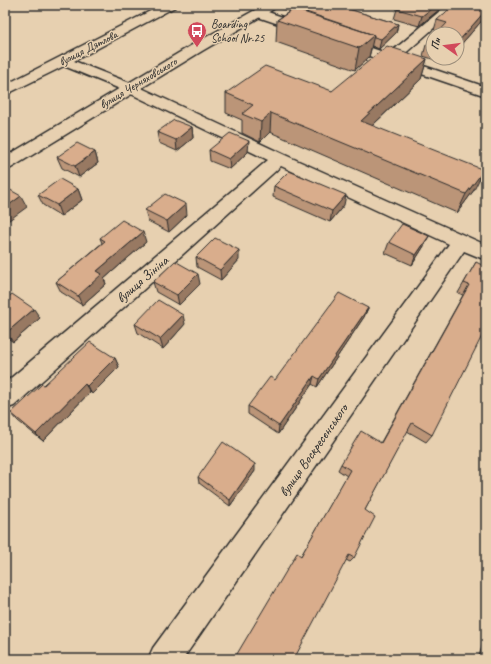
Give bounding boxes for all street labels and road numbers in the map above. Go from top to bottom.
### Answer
street label: вулиця Дятлова [56,26,121,70]
street label: вулиця Черняховського [96,53,181,112]
street label: вулиця Зініна [113,252,173,307]
street label: вулиця Воскресенського [275,399,353,500]

